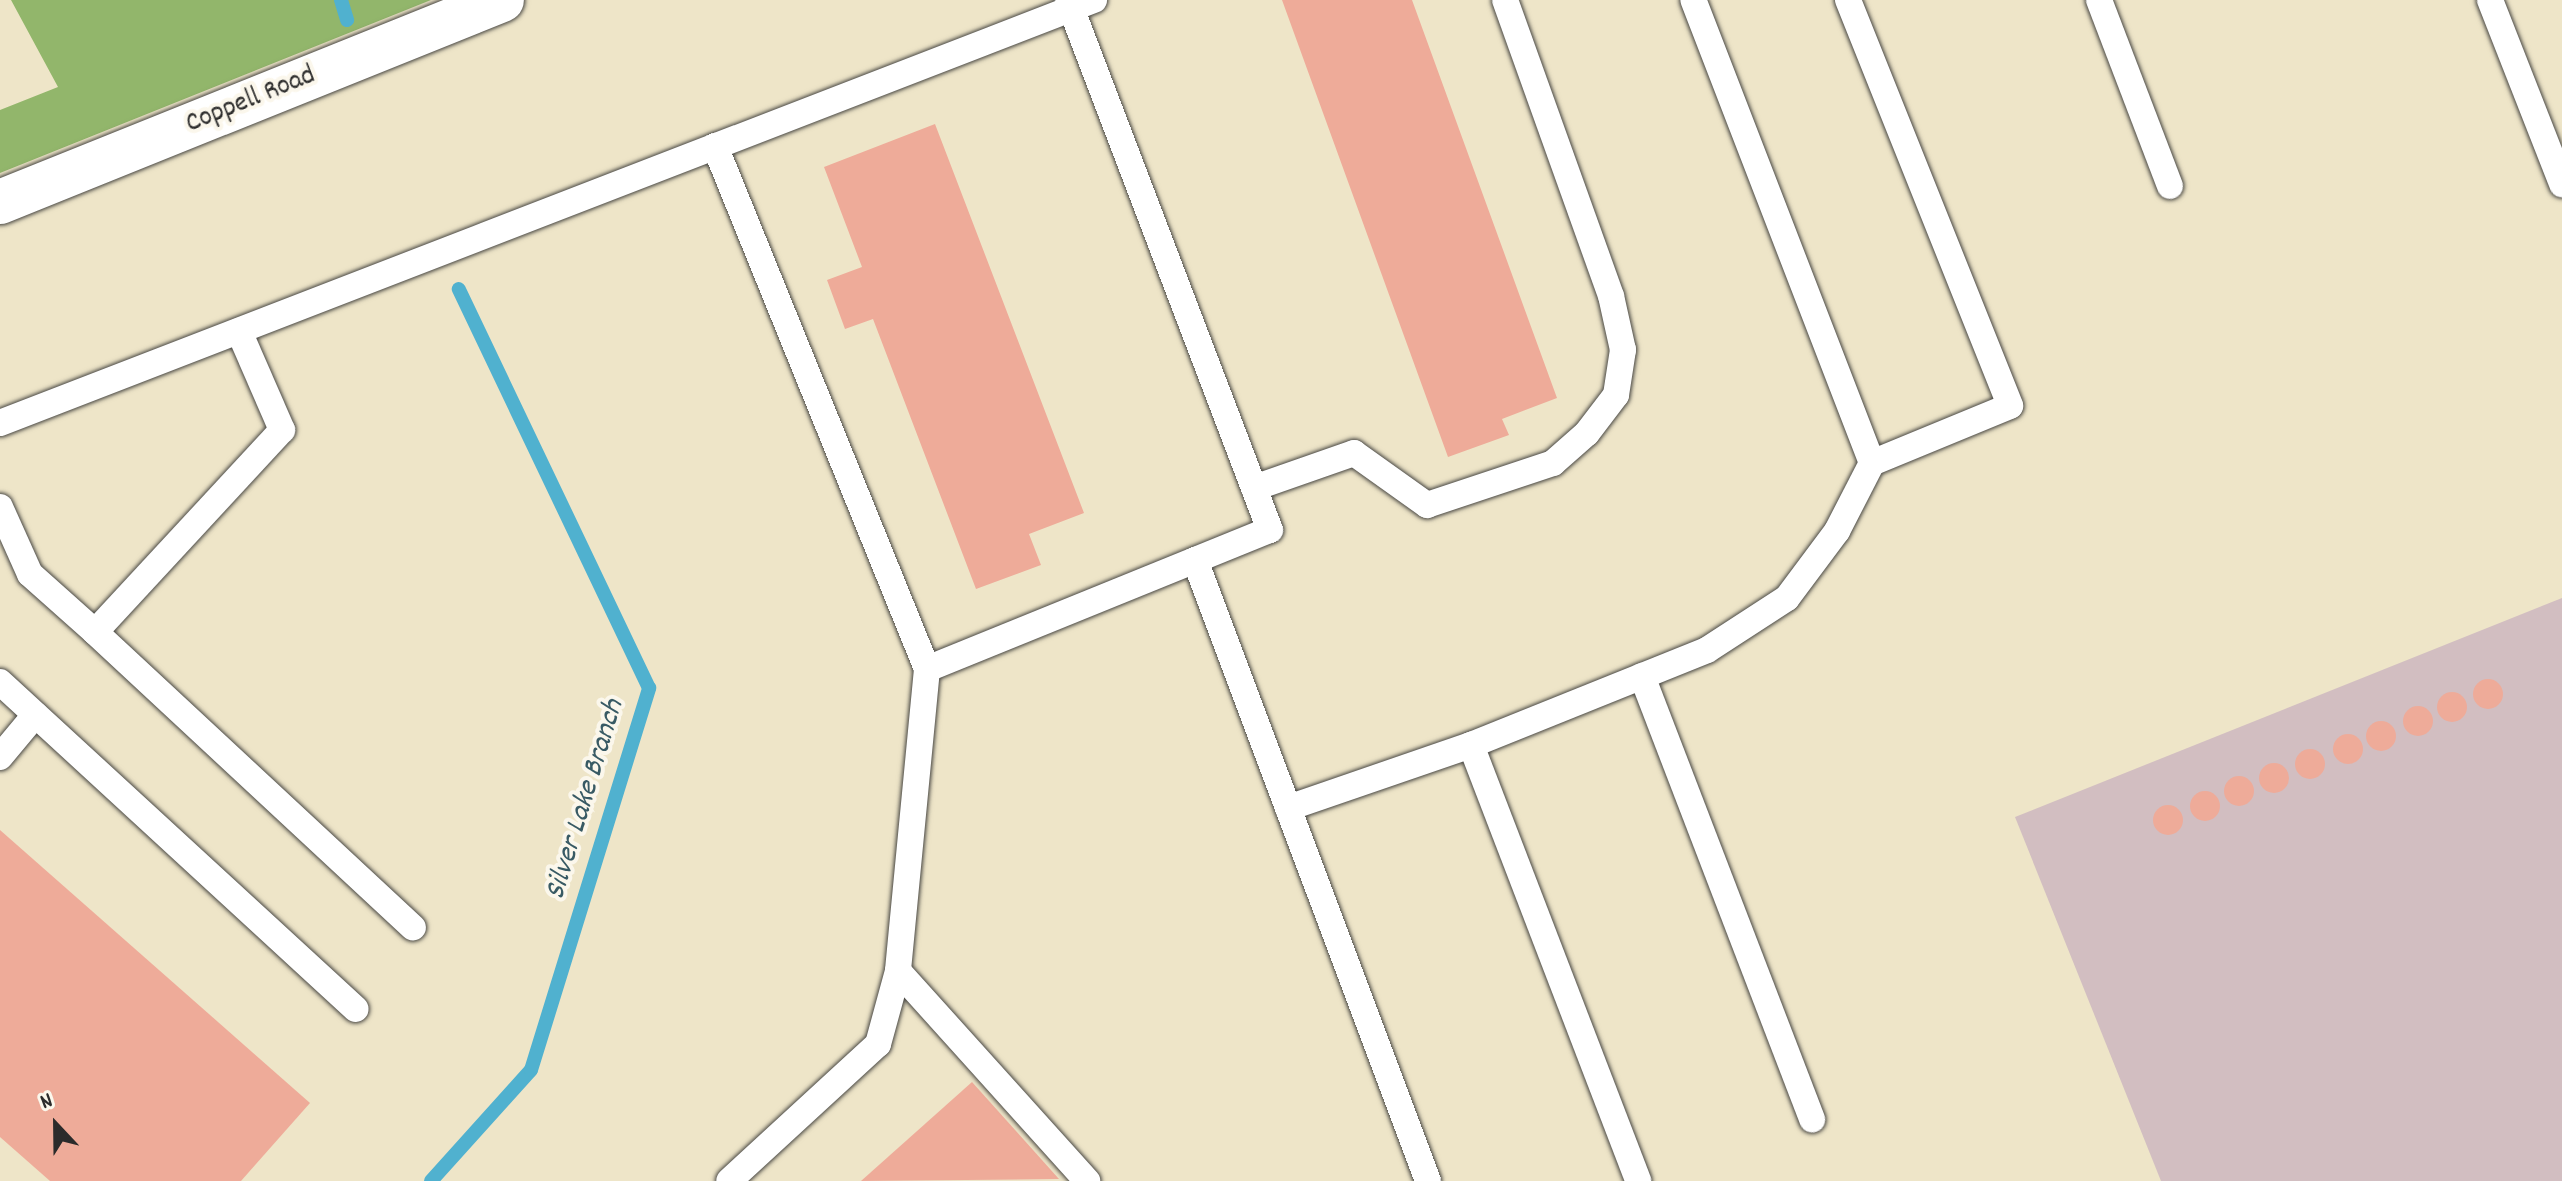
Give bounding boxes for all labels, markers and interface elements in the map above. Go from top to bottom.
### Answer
street label: Coppell Road [181,60,321,142]
water label: Silver Lake Branch [539,696,635,904]
north arrow [16,1085,96,1165]
text: N [36,1086,58,1119]

